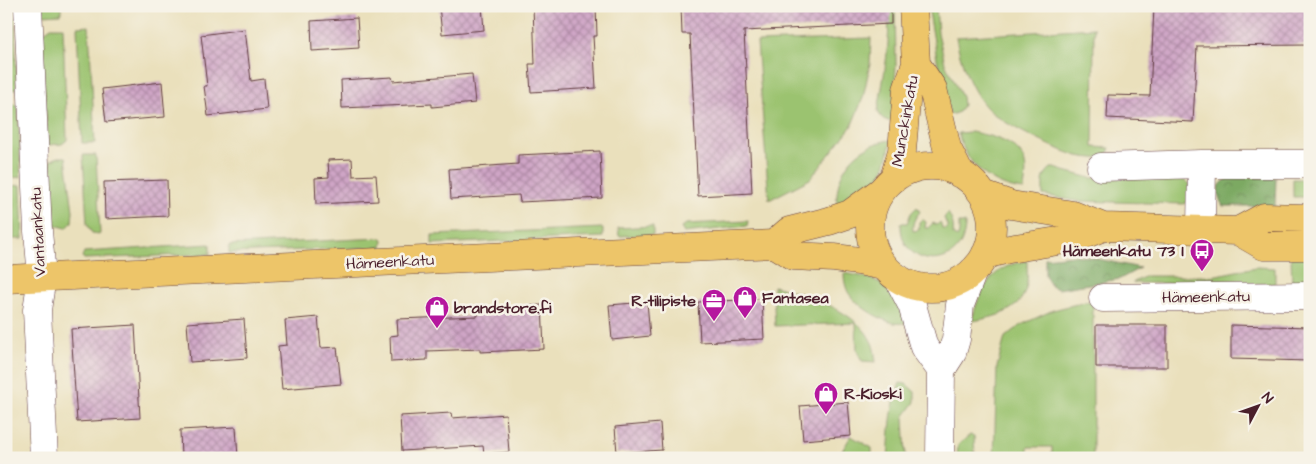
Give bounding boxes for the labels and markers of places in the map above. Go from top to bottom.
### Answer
bus stop icon: Hämeenkatu 73 I [1189,238,1215,272]
place label: Hämeenkatu 73 I [1063,240,1184,262]
shop icon: Fantasea [732,285,758,319]
place label: Fantasea [762,287,830,309]
office icon: R-tilipiste [701,288,727,322]
place label: R-tilipiste [631,290,696,312]
shop icon: brandstore.fi [424,295,450,329]
place label: brandstore.fi [454,297,552,319]
shop icon: R-Kioski [813,381,839,415]
place label: R-Kioski [844,383,902,405]

